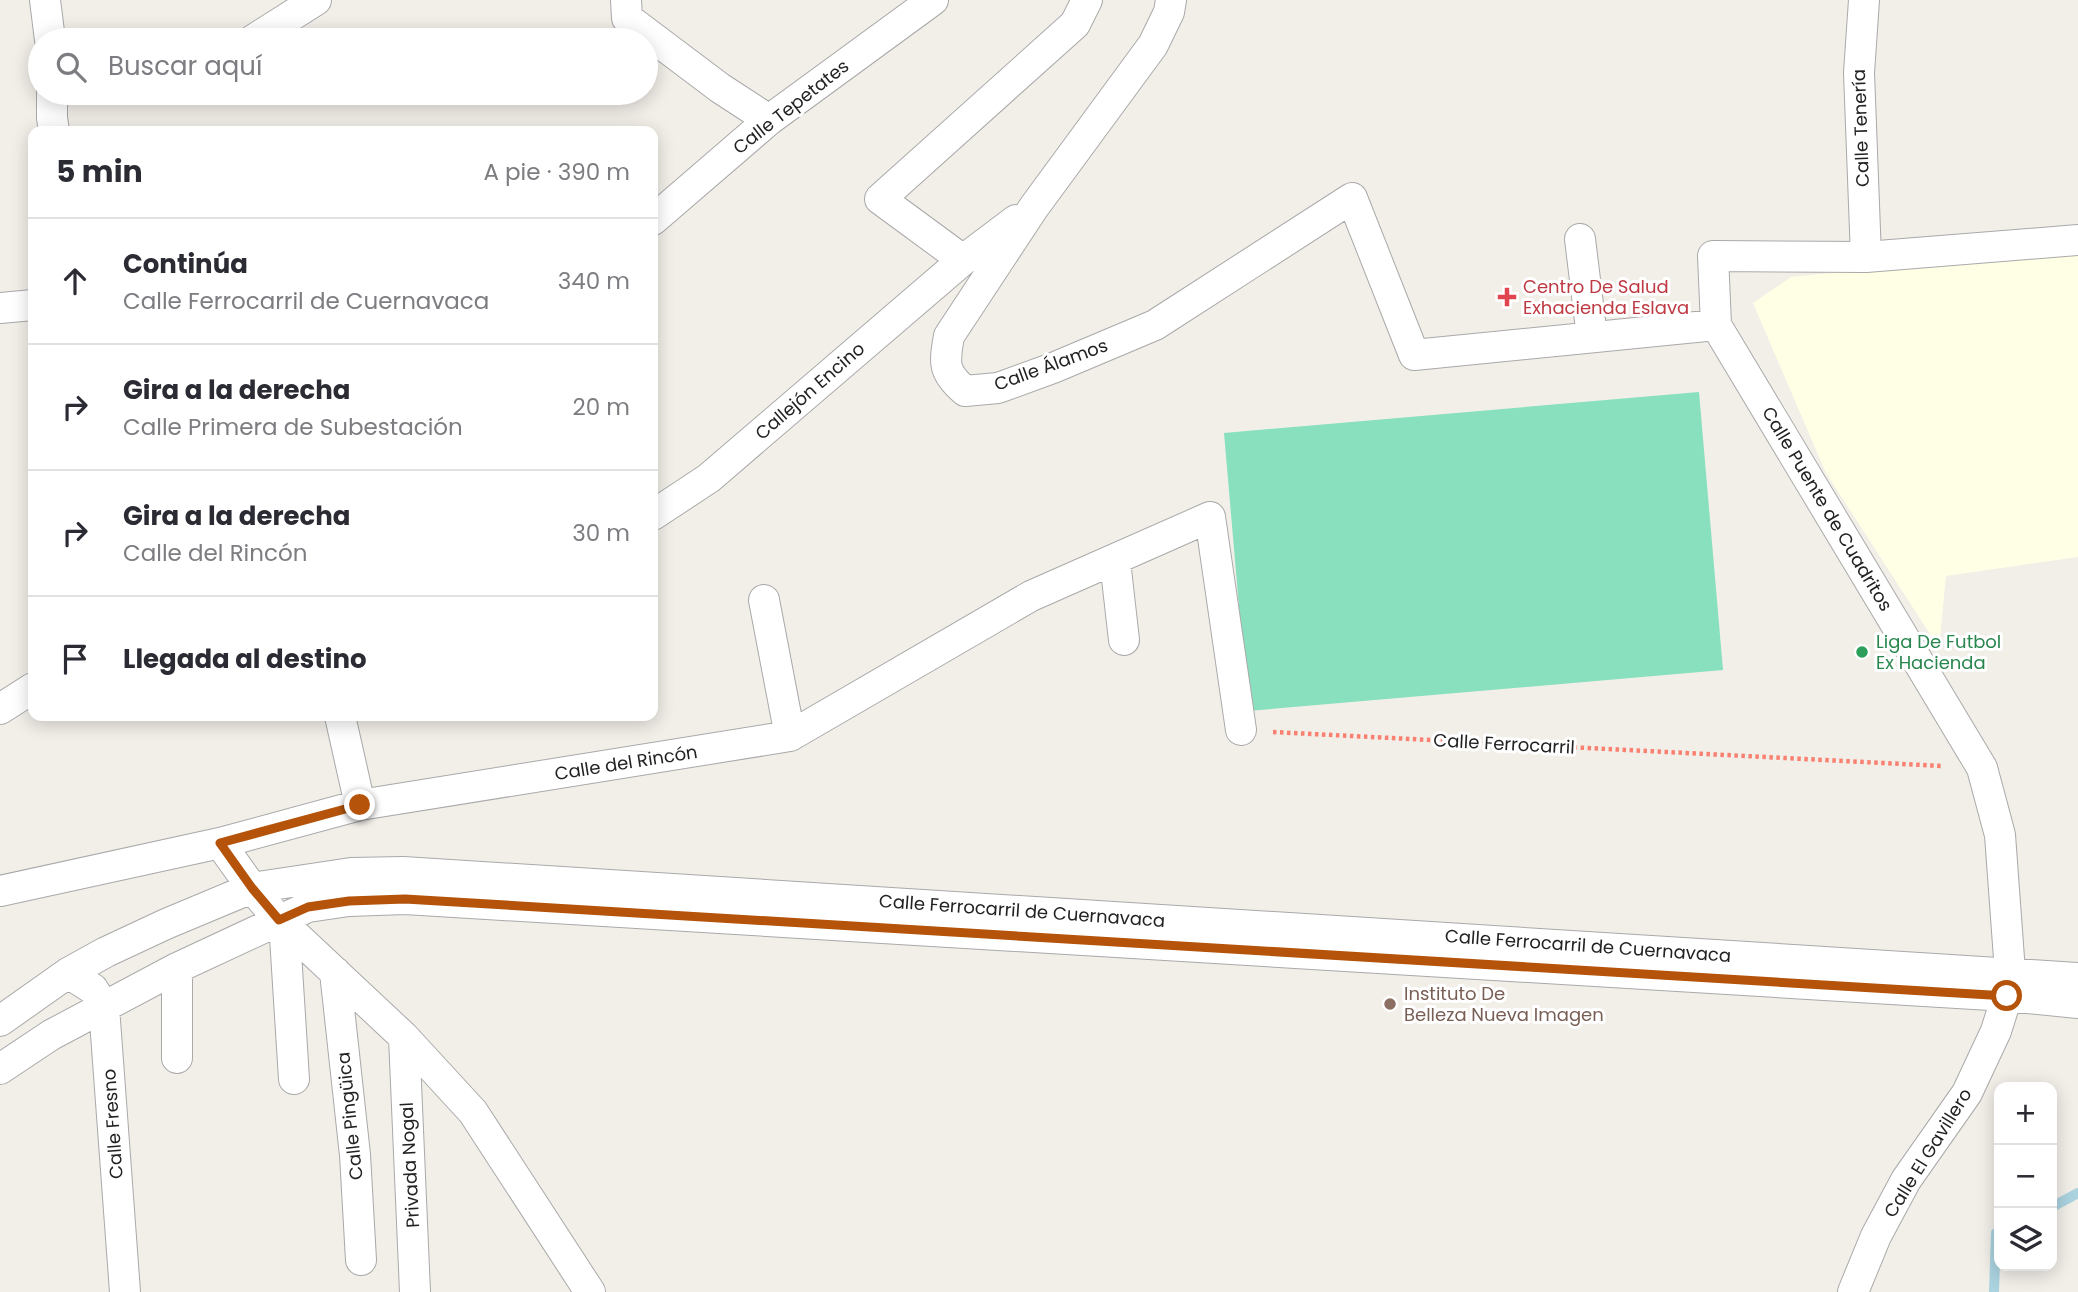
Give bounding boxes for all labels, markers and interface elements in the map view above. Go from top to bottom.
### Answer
search box [28,28,658,105]
icon: search [52,48,90,86]
text: Buscar aquí [108,48,262,84]
street label: Calle Tepetates [727,53,854,160]
street label: Calle Tenería [1846,69,1875,187]
text: 5 min [56,150,143,193]
text: A pie · 390 m [483,156,630,188]
text: Continúa [123,246,248,282]
icon: ahead [56,262,94,300]
text: 340 m [558,265,630,297]
place label: Centro De Salud Exhacienda Eslava [1523,274,1689,320]
text: Calle Ferrocarril de Cuernavaca [123,285,489,317]
marker: Centro De Salud Exhacienda Eslava [1497,287,1517,307]
street label: Calle Álamos [991,332,1111,397]
street label: Callejón Encino [750,336,870,445]
text: Gira a la derecha [123,372,351,408]
icon: right [56,388,94,426]
text: 20 m [572,391,630,423]
street label: Calle Puente de Cuadritos [1756,402,1899,616]
text: Calle Primera de Subestación [123,411,463,443]
text: Gira a la derecha [123,498,351,534]
icon: right [56,514,94,552]
text: 30 m [572,517,630,549]
text: Calle del Rincón [123,537,307,569]
place label: Liga De Futbol Ex Hacienda [1876,629,2001,675]
icon: arrive [56,640,94,678]
text: Llegada al destino [123,641,367,677]
marker: Liga De Futbol Ex Hacienda [1854,644,1870,660]
street label: Calle Ferrocarril [1433,727,1575,760]
street label: Calle del Rincón [553,739,699,786]
route end [344,789,375,820]
street label: Calle Ferrocarril de Cuernavaca [878,888,1166,933]
street label: Calle Ferrocarril de Cuernavaca [1444,923,1732,968]
route start [1991,980,2022,1011]
place label: Instituto De Belleza Nueva Imagen [1404,981,1604,1027]
marker: Instituto De Belleza Nueva Imagen [1382,996,1398,1012]
street label: Calle Pingüica [330,1051,369,1181]
street label: Calle Fresno [96,1068,129,1180]
map controls [1994,1082,2057,1271]
button: + [1994,1082,2057,1145]
street label: Calle El Gavillero [1878,1083,1977,1222]
street label: Privada Nogal [394,1101,425,1229]
button: − [1994,1145,2057,1208]
button: layers [1994,1208,2057,1271]

